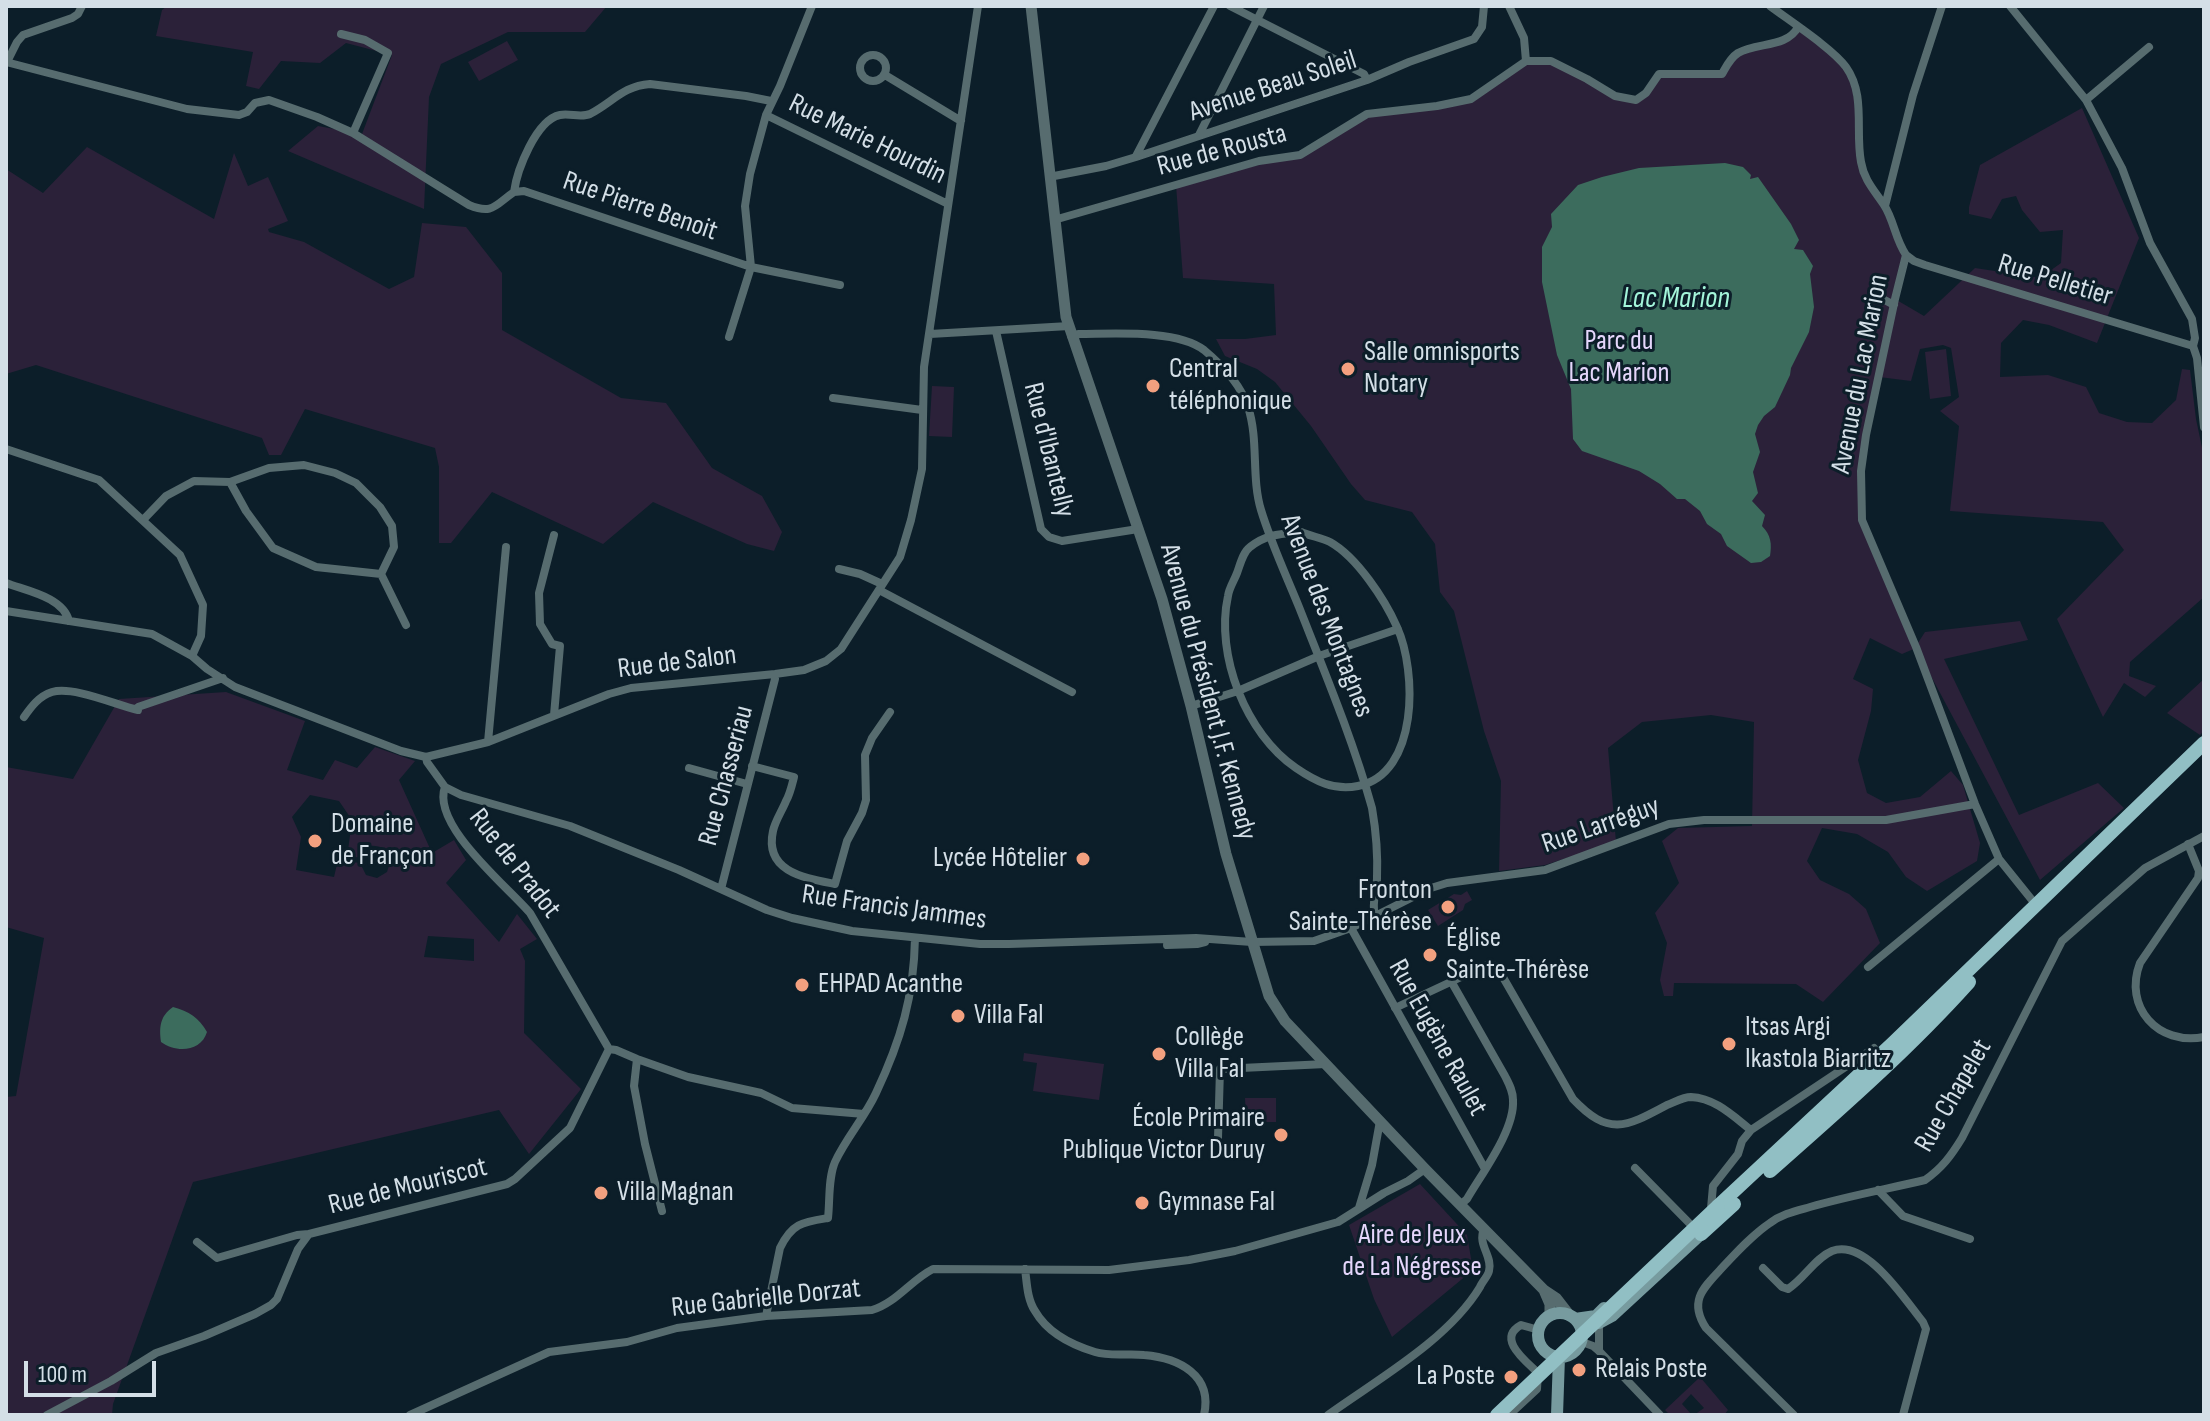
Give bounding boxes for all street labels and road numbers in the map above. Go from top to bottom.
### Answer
street label: Avenue Beau Soleil [1185,44,1361,130]
street label: Rue Marie Hourdin [783,87,951,193]
street label: Rue de Rousta [1153,118,1291,184]
street label: Rue Pierre Benoit [558,165,722,249]
street label: Rue Pelletier [1994,248,2116,314]
street label: Avenue du Lac Marion [1825,272,1897,476]
street label: Rue d'Ibantelly [1015,379,1081,521]
street label: Avenue des Montagnes [1272,510,1380,722]
street label: Avenue du Président J.F. Kennedy [1151,540,1263,844]
street label: Rue de Salon [616,639,738,687]
street label: Rue Chasseriau [692,702,762,850]
street label: Rue Larréguy [1538,790,1664,862]
street label: Rue de Pradot [461,803,567,925]
street label: Rue Francis Jammes [800,878,988,938]
street label: Rue Eugène Raulet [1380,954,1494,1122]
street label: Rue Chapelet [1908,1034,2000,1158]
street label: Rue de Mouriscot [325,1151,491,1223]
street label: Rue Gabrielle Dorzat [670,1272,862,1326]

